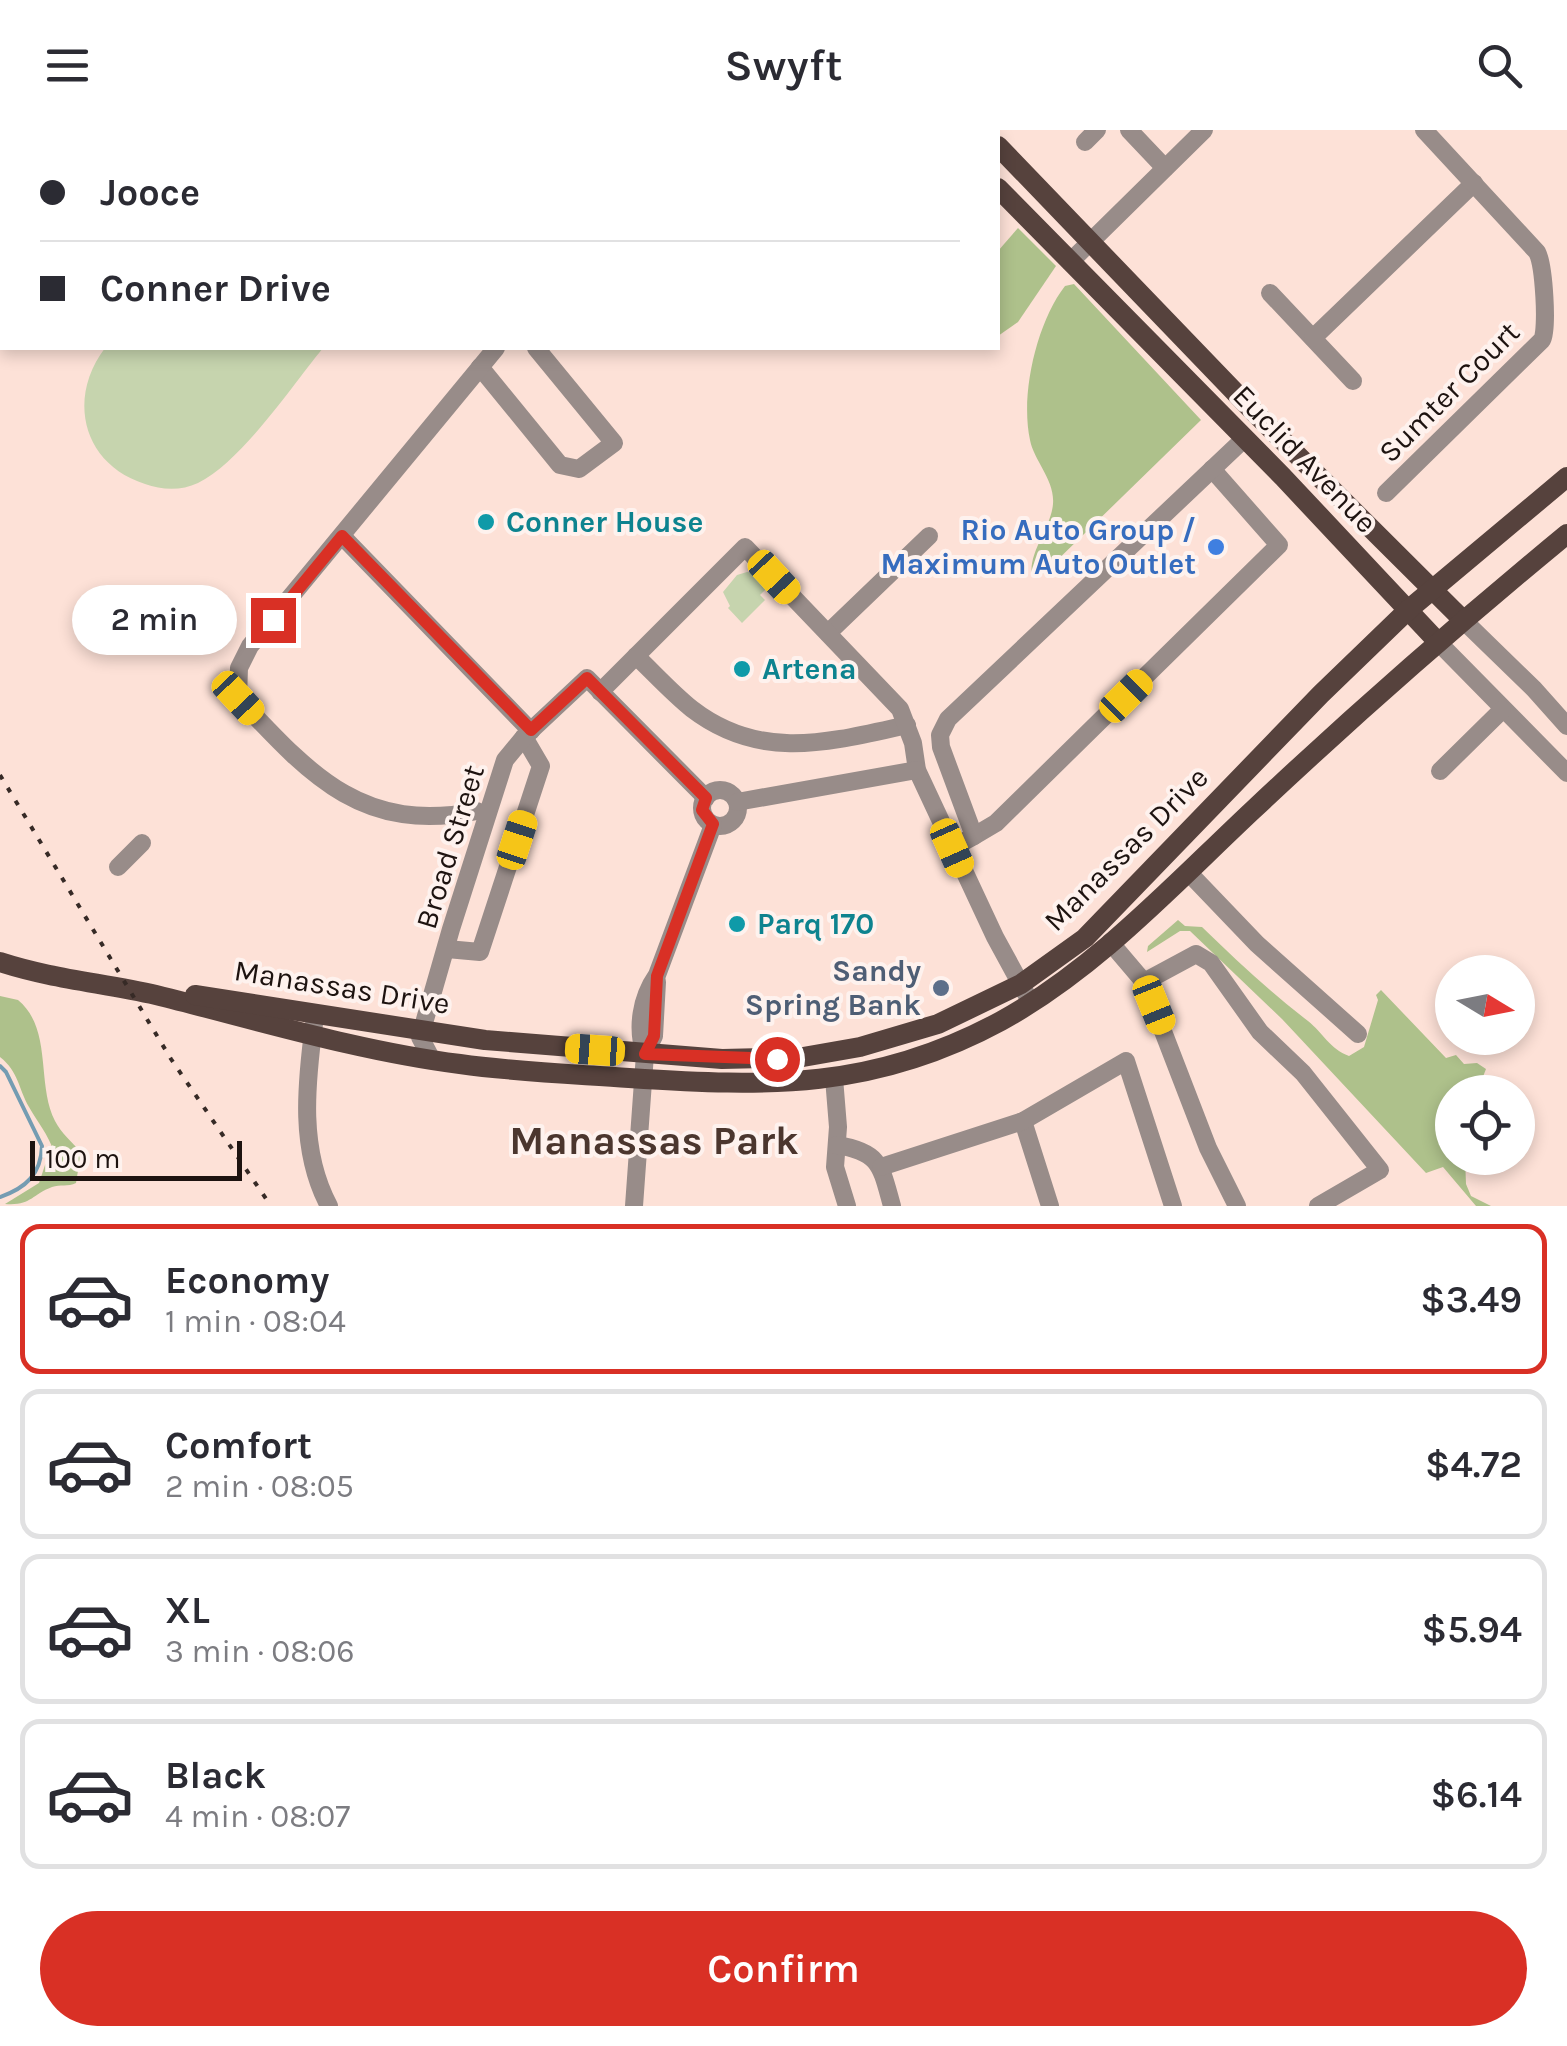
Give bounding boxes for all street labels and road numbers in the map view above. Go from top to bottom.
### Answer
street label: Sumter Court [1371,314,1527,470]
street label: Euclid Avenue [1226,378,1384,540]
street label: Manassas Drive [1036,759,1216,939]
street label: Broad Street [408,761,492,933]
street label: Manassas Drive [232,952,452,1022]

